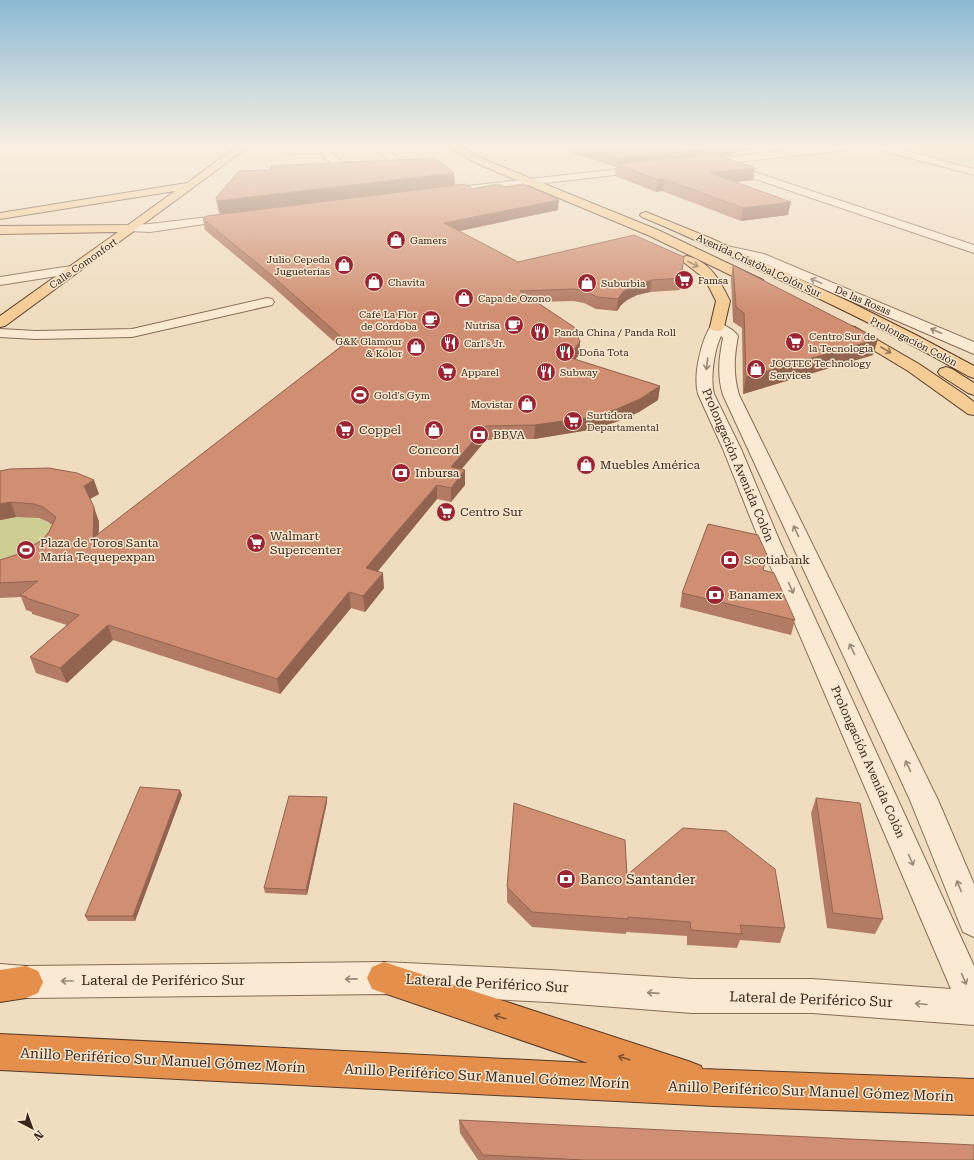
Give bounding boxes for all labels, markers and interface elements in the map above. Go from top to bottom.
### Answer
shop icon: Gamers [385,229,407,251]
street label: Avenida Cristóbal Colón Sur [695,232,823,299]
place label: Gamers [410,235,447,246]
street label: Calle Comonfort [47,236,119,291]
place label: Julio Cepeda Jugueterías [267,254,331,277]
shop icon: Julio Cepeda Jugueterías [333,254,355,276]
one-way arrow [687,260,699,268]
supermarket icon: Famsa [673,269,695,291]
shop icon: Chavita [363,271,385,293]
shop icon: Suburbia [576,272,598,294]
place label: Famsa [698,275,729,286]
one-way arrow [811,276,823,284]
place label: Chavita [388,277,425,288]
place label: Suburbia [601,278,646,289]
street label: De las Rosas [833,284,893,317]
shop icon: Capa de Ozono [453,287,475,309]
place label: Capa de Ozono [478,293,551,304]
place label: Café La Flor de Córdoba [359,309,418,332]
cafe icon: Café La Flor de Córdoba [420,309,442,331]
cafe icon: Nutrisa [503,314,525,336]
street label: Prolongación Colón [868,315,960,368]
place label: Nutrisa [465,320,501,331]
restaurant icon: Panda China / Panda Roll [529,321,551,343]
place label: Panda China / Panda Roll [554,327,676,338]
one-way arrow [931,327,943,334]
supermarket icon: Centro Sur de la Tecnología [784,331,806,353]
place label: Centro Sur de la Tecnología [809,331,876,354]
restaurant icon: Carl's Jr. [439,332,461,354]
place label: G&K Glamour & Kolor [335,336,402,359]
shop icon: G&K Glamour & Kolor [405,336,427,358]
place label: Carl's Jr. [464,338,505,349]
restaurant icon: Doña Tota [554,341,576,363]
one-way arrow [880,346,892,354]
place label: Doña Tota [579,347,629,358]
one-way arrow [703,357,710,370]
shop icon: JOGTEC Technology Services [745,358,767,380]
place label: JOGTEC Technology Services [770,358,871,381]
supermarket icon: Apparel [436,361,458,383]
restaurant icon: Subway [535,361,557,383]
place label: Apparel [461,367,499,378]
place label: Subway [560,367,598,378]
sports icon: Gold's Gym [349,384,371,406]
street label: Prolongación Avenida Colón [699,386,777,544]
place label: Gold's Gym [374,390,430,401]
shop icon: Movistar [516,393,538,415]
place label: Movistar [471,399,513,410]
supermarket icon: Surtidora Departamental [562,410,584,432]
place label: Surtidora Departamental [587,410,659,433]
supermarket icon: Coppel [334,419,356,441]
shop icon: Concord [423,419,445,441]
place label: Coppel [359,423,401,437]
bank icon: BBVA [468,424,490,446]
place label: BBVA [493,428,526,442]
place label: Concord [409,443,459,457]
shop icon: Muebles América [575,454,597,476]
place label: Muebles América [600,458,700,472]
bank icon: Inbursa [390,462,412,484]
place label: Inbursa [415,466,460,480]
supermarket icon: Centro Sur [435,501,457,523]
place label: Centro Sur [460,505,523,519]
one-way arrow [792,526,799,538]
place label: Walmart Supercenter [270,529,341,557]
supermarket icon: Walmart Supercenter [245,532,267,554]
place label: Plaza de Toros Santa María Tequepexpan [40,536,159,564]
sports icon: Plaza de Toros Santa María Tequepexpan [15,539,37,561]
bank icon: Scotiabank [719,549,741,571]
place label: Scotiabank [744,553,810,567]
one-way arrow [788,581,795,593]
bank icon: Banamex [704,584,726,606]
place label: Banamex [729,588,782,602]
one-way arrow [848,643,855,655]
street label: Prolongación Avenida Colón [828,684,908,841]
one-way arrow [904,761,911,773]
one-way arrow [908,854,915,866]
bank icon: Banco Santander [555,868,577,890]
place label: Banco Santander [580,871,696,887]
one-way arrow [955,880,962,892]
street label: Lateral de Periférico Sur [405,971,569,995]
street label: Lateral de Periférico Sur [81,972,245,988]
one-way arrow [961,973,968,985]
one-way arrow [345,975,358,983]
one-way arrow [61,977,74,985]
street label: Lateral de Periférico Sur [729,988,893,1010]
one-way arrow [647,990,660,997]
one-way arrow [915,1000,928,1007]
one-way arrow [494,1013,507,1020]
street label: Anillo Periférico Sur Manuel Gómez Morín [20,1045,306,1075]
one-way arrow [617,1054,630,1061]
street label: Anillo Periférico Sur Manuel Gómez Morín [344,1061,630,1091]
street label: Anillo Periférico Sur Manuel Gómez Morín [668,1078,954,1104]
north arrow [12,1108,52,1148]
text: N [30,1127,46,1143]

